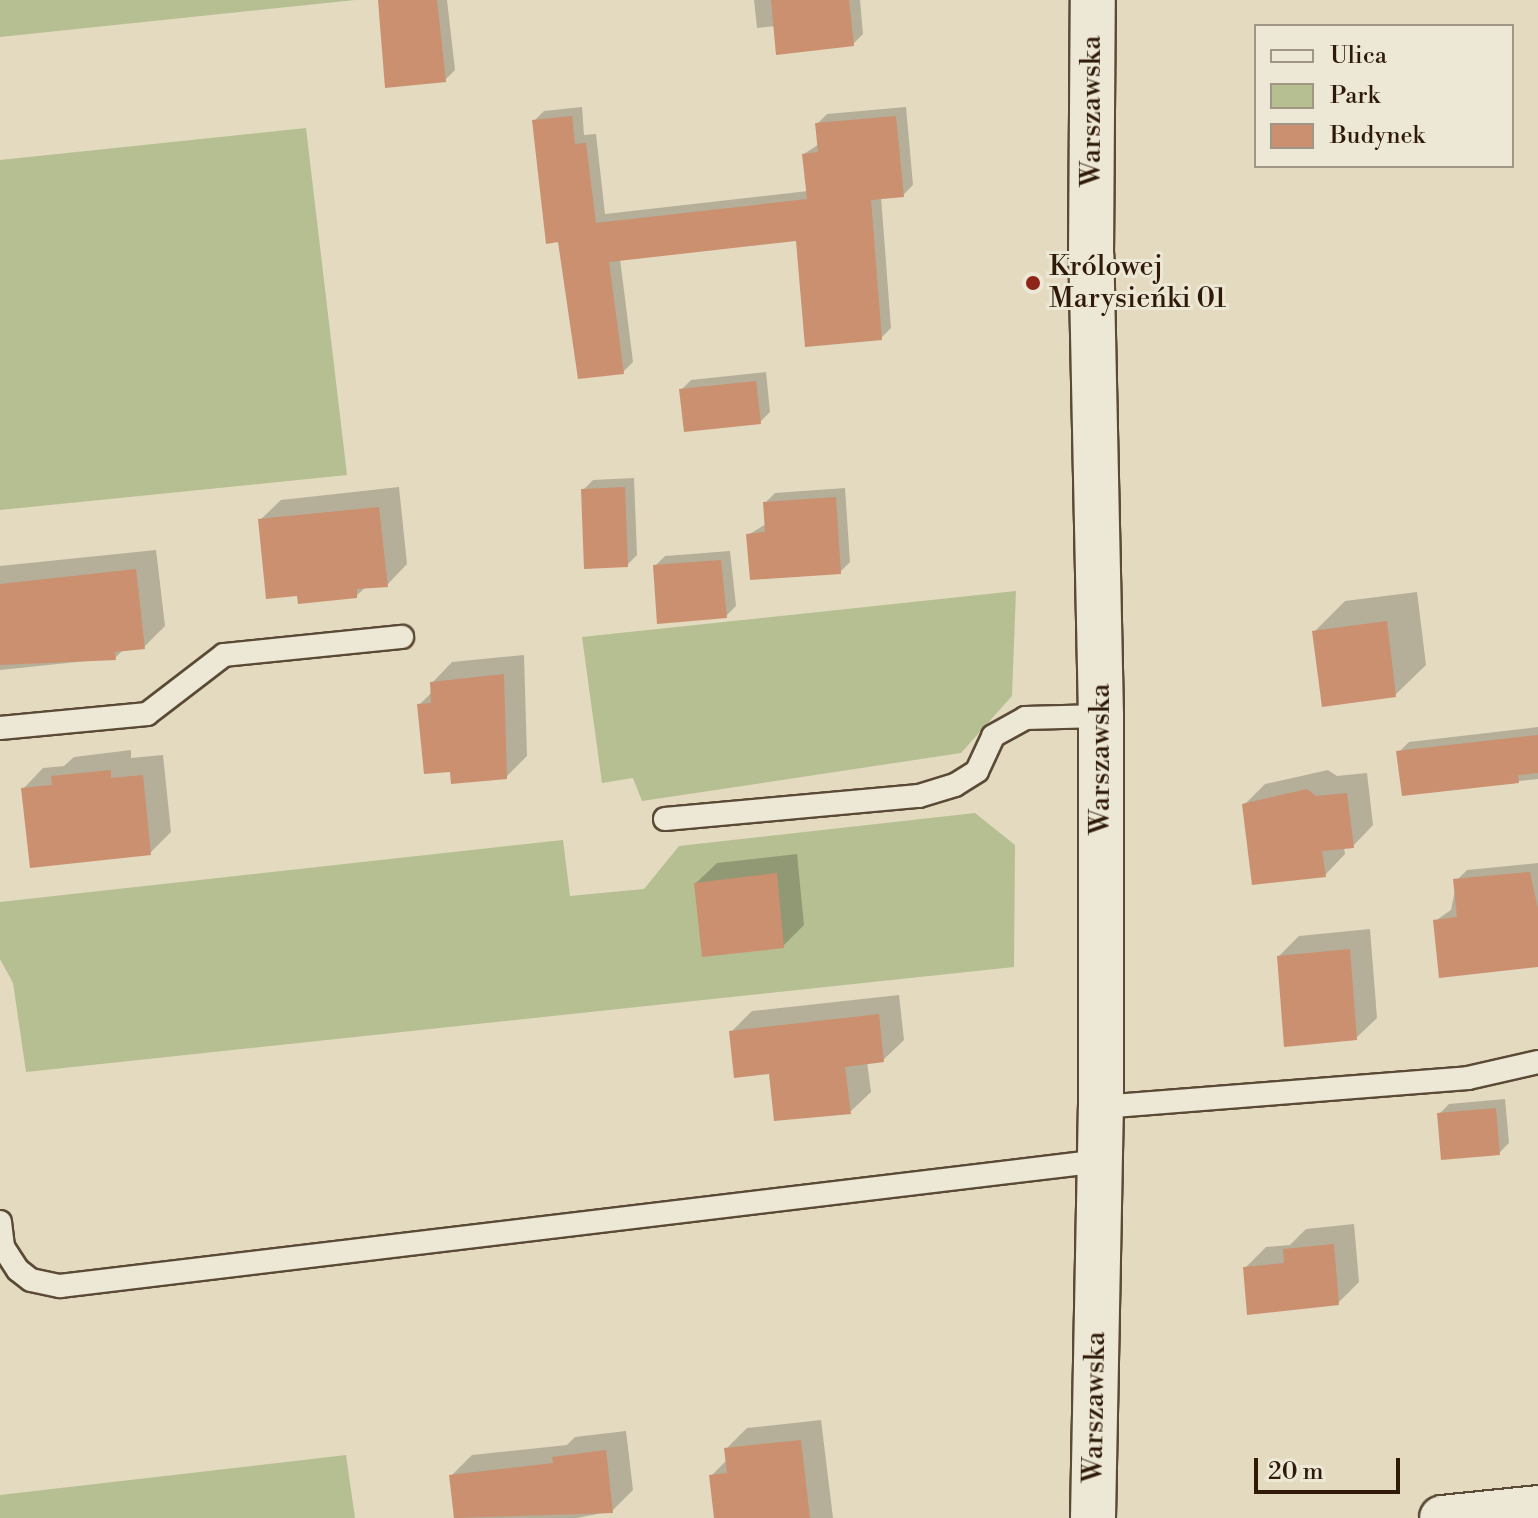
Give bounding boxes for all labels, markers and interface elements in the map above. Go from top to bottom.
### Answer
legend [1254,24,1514,168]
street label: Warszawska [1075,35,1109,187]
text: Ulica [1330,41,1387,71]
text: Park [1330,81,1380,111]
text: Budynek [1330,121,1425,151]
place label: Królowej Marysieńki 01 [1049,250,1226,316]
marker: Królowej Marysieńki 01 [1024,274,1042,292]
street label: Warszawska [1084,683,1118,835]
street label: Warszawska [1077,1331,1113,1483]
scale bar [1258,1442,1404,1492]
text: 20 m [1268,1457,1324,1487]

